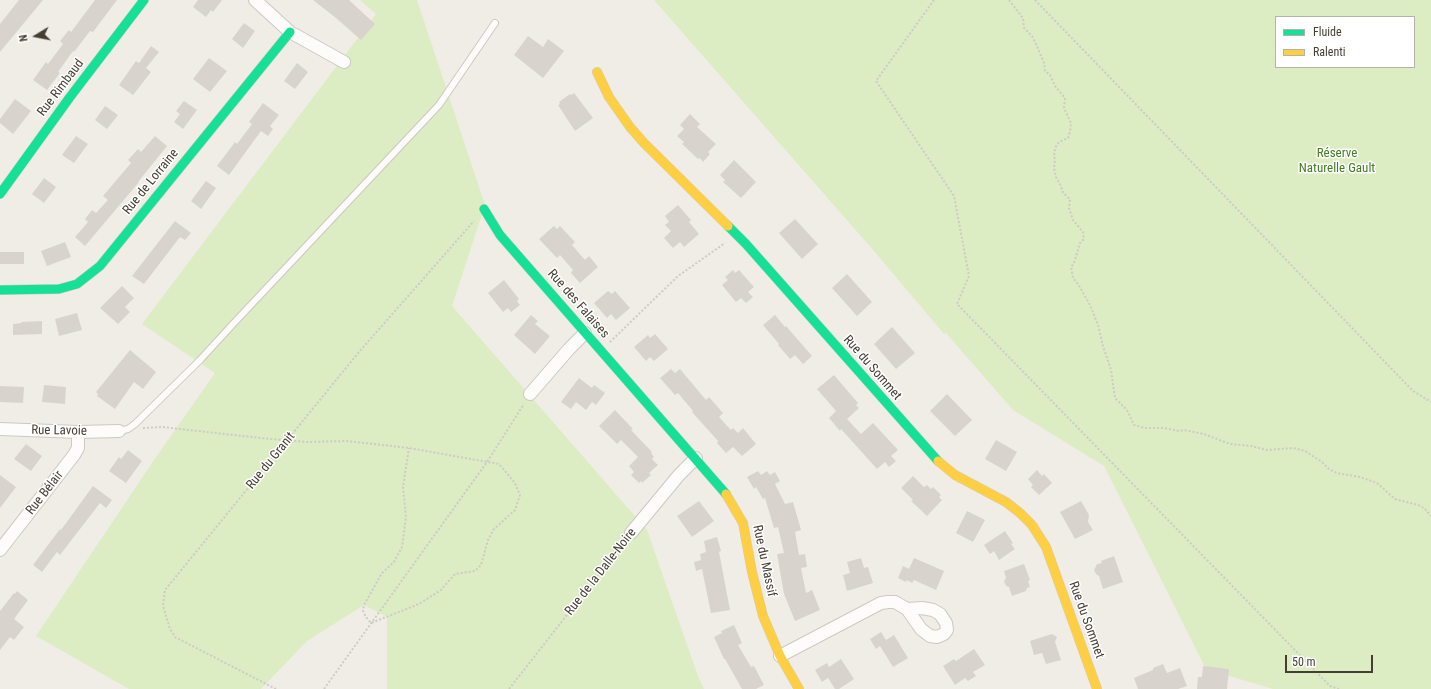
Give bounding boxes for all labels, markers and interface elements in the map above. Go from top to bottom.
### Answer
north arrow [16,16,56,56]
legend [1275,16,1415,68]
text: Fluide [1313,25,1342,39]
text: N [17,34,31,43]
text: Ralenti [1313,45,1346,59]
street label: Rue Rimbaud [35,56,87,120]
street label: Rue de Lorraine [120,146,182,218]
park label: Réserve Naturelle Gault [1299,146,1375,177]
street label: Rue des Falaises [544,266,612,342]
street label: Rue du Sommet [840,332,904,404]
street label: Rue Lavoie [31,423,87,439]
street label: Rue du Granit [243,429,299,493]
street label: Rue Bélair [23,468,67,518]
street label: Rue du Massif [749,524,779,598]
street label: Rue de la Dalle-Noire [562,525,640,619]
street label: Rue du Sommet [1065,579,1107,661]
scale bar [1287,647,1375,673]
text: 50 m [1292,655,1316,669]

